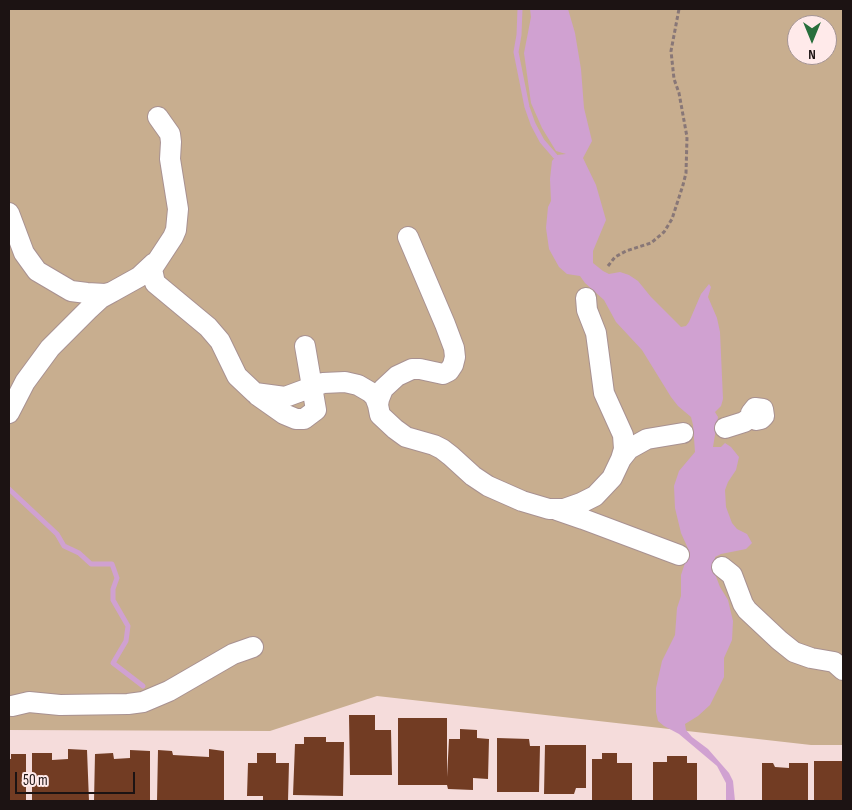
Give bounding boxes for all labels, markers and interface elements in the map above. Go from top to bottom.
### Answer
north arrow [787,15,837,65]
text: N [808,46,816,63]
scale bar [18,762,138,794]
text: 50 m [23,771,48,790]

